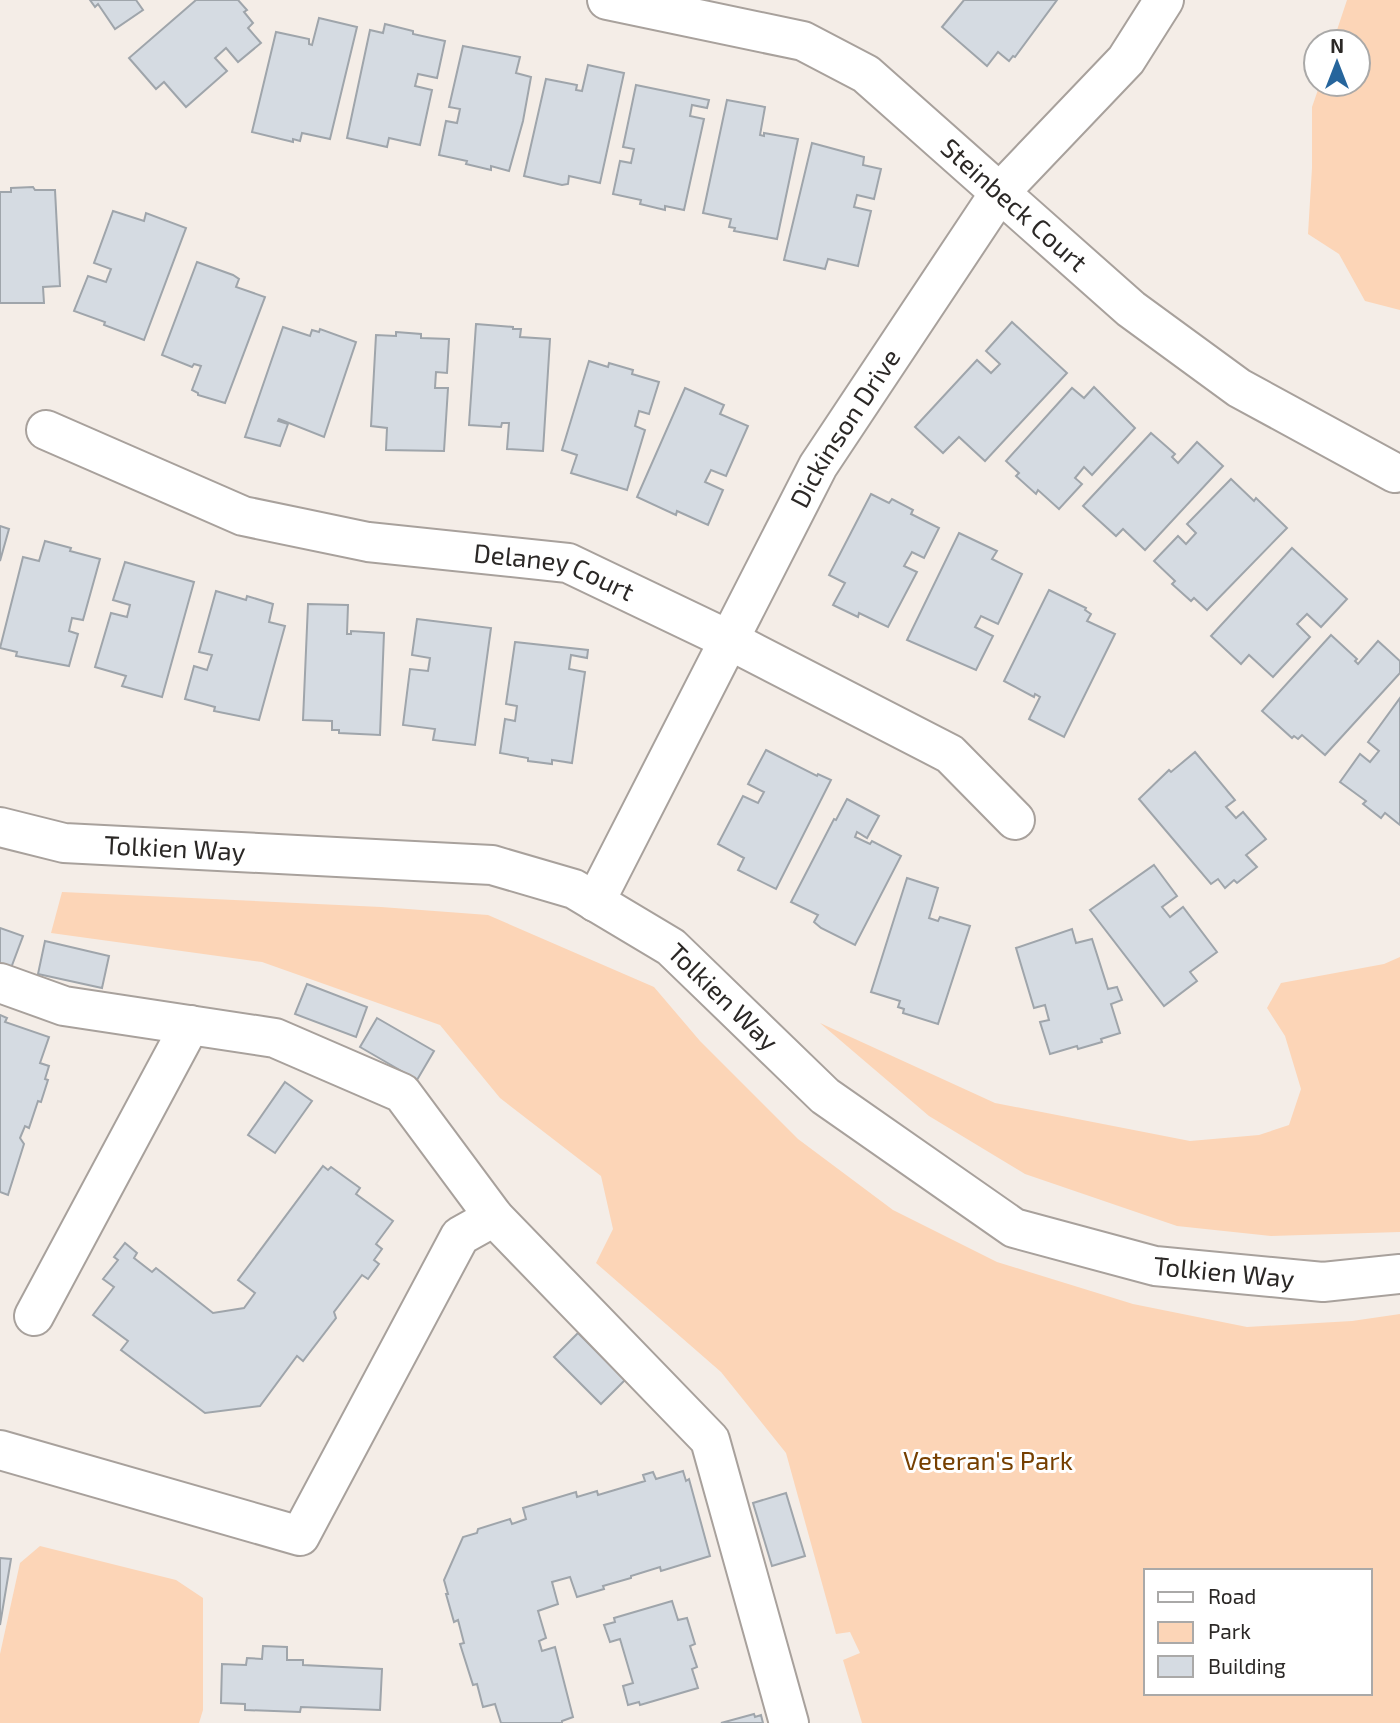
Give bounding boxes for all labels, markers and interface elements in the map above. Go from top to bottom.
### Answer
north arrow [1302,28,1372,98]
text: N [1330,34,1344,57]
street label: Steinbeck Court [935,131,1094,277]
street label: Dickinson Drive [783,342,906,512]
street label: Delaney Court [472,536,640,606]
street label: Tolkien Way [104,828,247,866]
street label: Tolkien Way [662,936,786,1056]
street label: Tolkien Way [1152,1249,1296,1293]
park label: Veteran's Park [903,1444,1073,1475]
legend [1144,1569,1372,1695]
text: Road [1208,1583,1256,1608]
text: Park [1208,1618,1251,1643]
text: Building [1208,1653,1286,1678]

